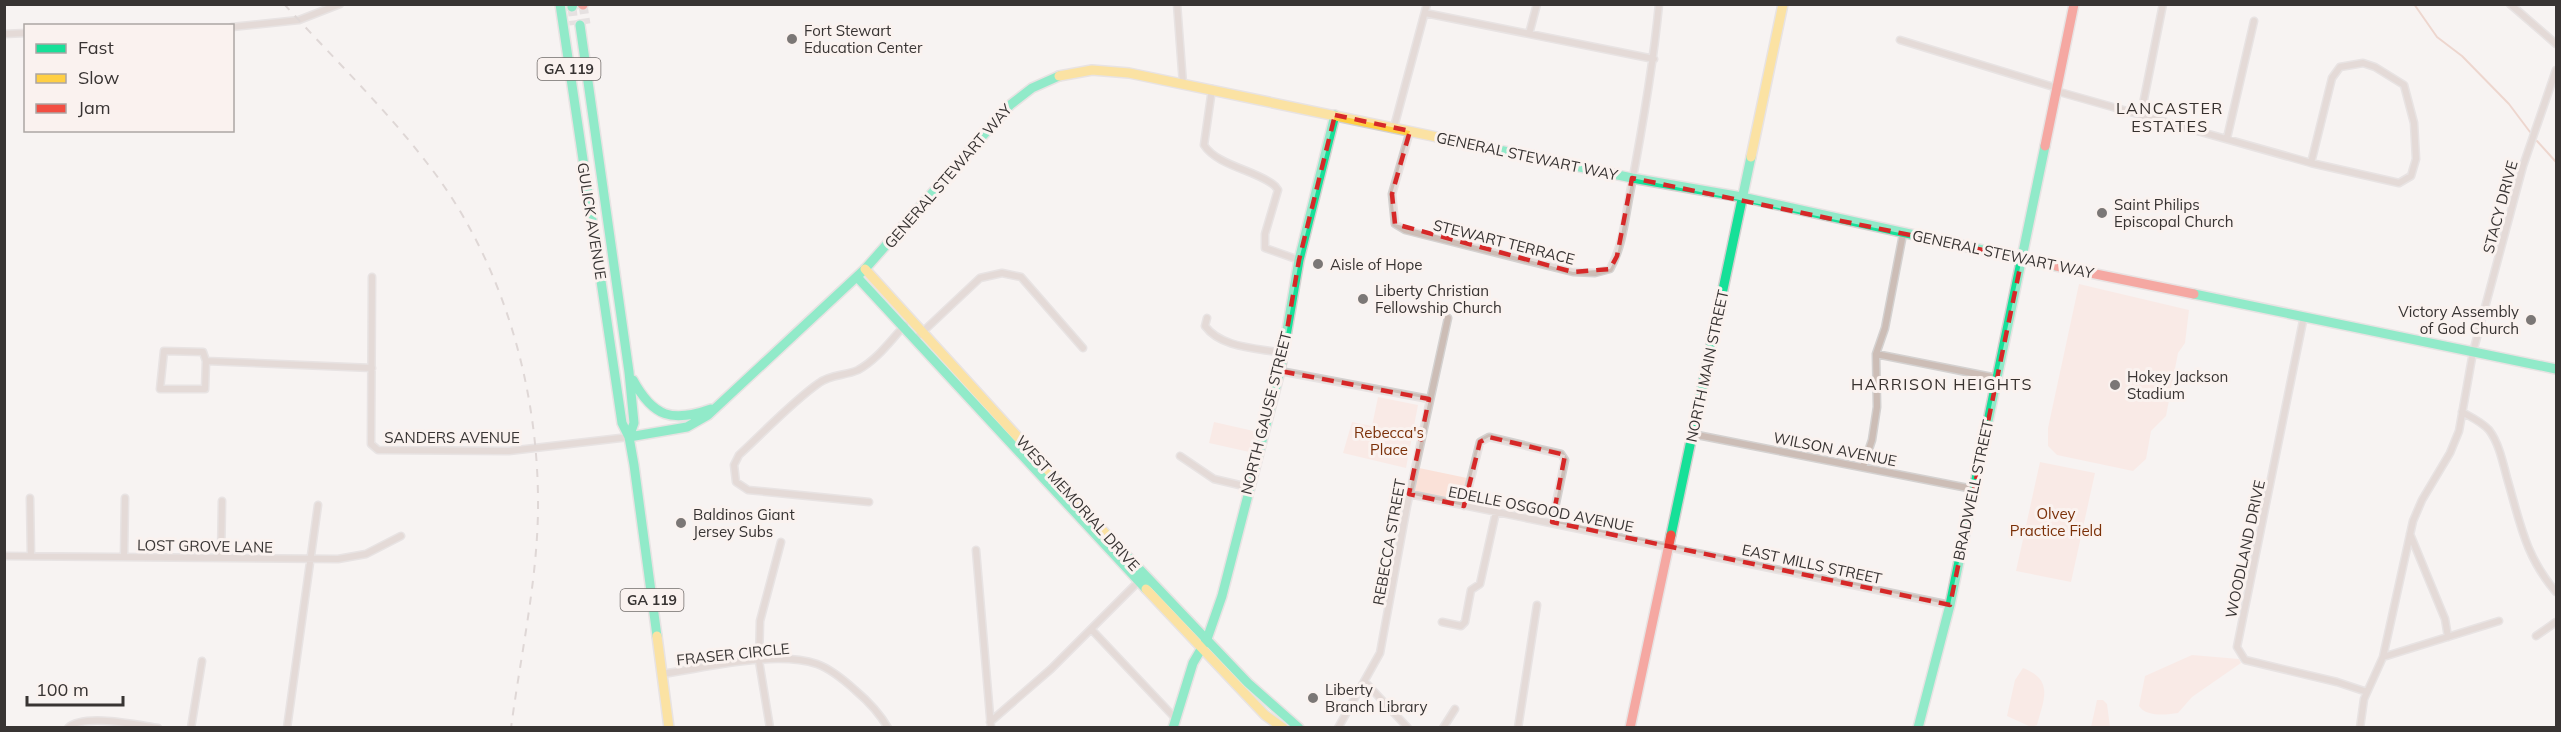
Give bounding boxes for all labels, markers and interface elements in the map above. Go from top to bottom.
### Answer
place label: Fort Stewart Education Center [804,21,923,57]
legend [24,24,234,132]
marker: Fort Stewart Education Center [785,32,799,46]
text: Fast [78,36,114,59]
road number: GA 119 [538,58,600,80]
text: Slow [78,66,120,89]
text: Jam [78,96,111,119]
district label: LANCASTER ESTATES [2116,98,2224,136]
street label: GENERAL STEWART WAY [880,99,1016,252]
street label: GENERAL STEWART WAY [1435,127,1620,185]
street label: STACY DRIVE [2478,158,2522,256]
street label: GULICK AVENUE [573,161,611,281]
place label: Saint Philips Episcopal Church [2114,195,2233,231]
marker: Saint Philips Episcopal Church [2095,206,2109,220]
street label: STEWART TERRACE [1431,215,1577,269]
street label: GENERAL STEWART WAY [1911,225,2096,283]
place label: Aisle of Hope [1330,255,1422,274]
marker: Aisle of Hope [1311,257,1325,271]
place label: Liberty Christian Fellowship Church [1375,281,1502,317]
street label: NORTH MAIN STREET [1682,288,1732,444]
marker: Liberty Christian Fellowship Church [1356,292,1370,306]
place label: Victory Assembly of God Church [2398,302,2519,338]
marker: Victory Assembly of God Church [2524,313,2538,327]
street label: NORTH GAUSE STREET [1237,330,1295,496]
place label: Hokey Jackson Stadium [2127,367,2228,403]
district label: HARRISON HEIGHTS [1851,374,2033,394]
marker: Hokey Jackson Stadium [2108,378,2122,392]
street label: BRADWELL STREET [1949,418,1997,562]
park label: Rebecca's Place [1354,423,1424,459]
street label: SANDERS AVENUE [384,428,520,447]
street label: WILSON AVENUE [1772,428,1898,470]
street label: WEST MEMORIAL DRIVE [1012,431,1144,575]
street label: REBECCA STREET [1369,477,1409,607]
street label: WOODLAND DRIVE [2221,478,2269,620]
street label: EDELLE OSGOOD AVENUE [1447,482,1636,536]
park label: Olvey Practice Field [2010,504,2102,540]
place label: Baldinos Giant Jersey Subs [693,505,795,541]
marker: Baldinos Giant Jersey Subs [674,516,688,530]
street label: LOST GROVE LANE [137,535,273,557]
street label: EAST MILLS STREET [1740,540,1884,588]
road number: GA 119 [620,589,684,611]
street label: FRASER CIRCLE [675,639,791,669]
scale bar [27,669,123,707]
text: 100 m [36,678,89,701]
place label: Liberty Branch Library [1325,680,1428,716]
marker: Liberty Branch Library [1306,691,1320,705]

